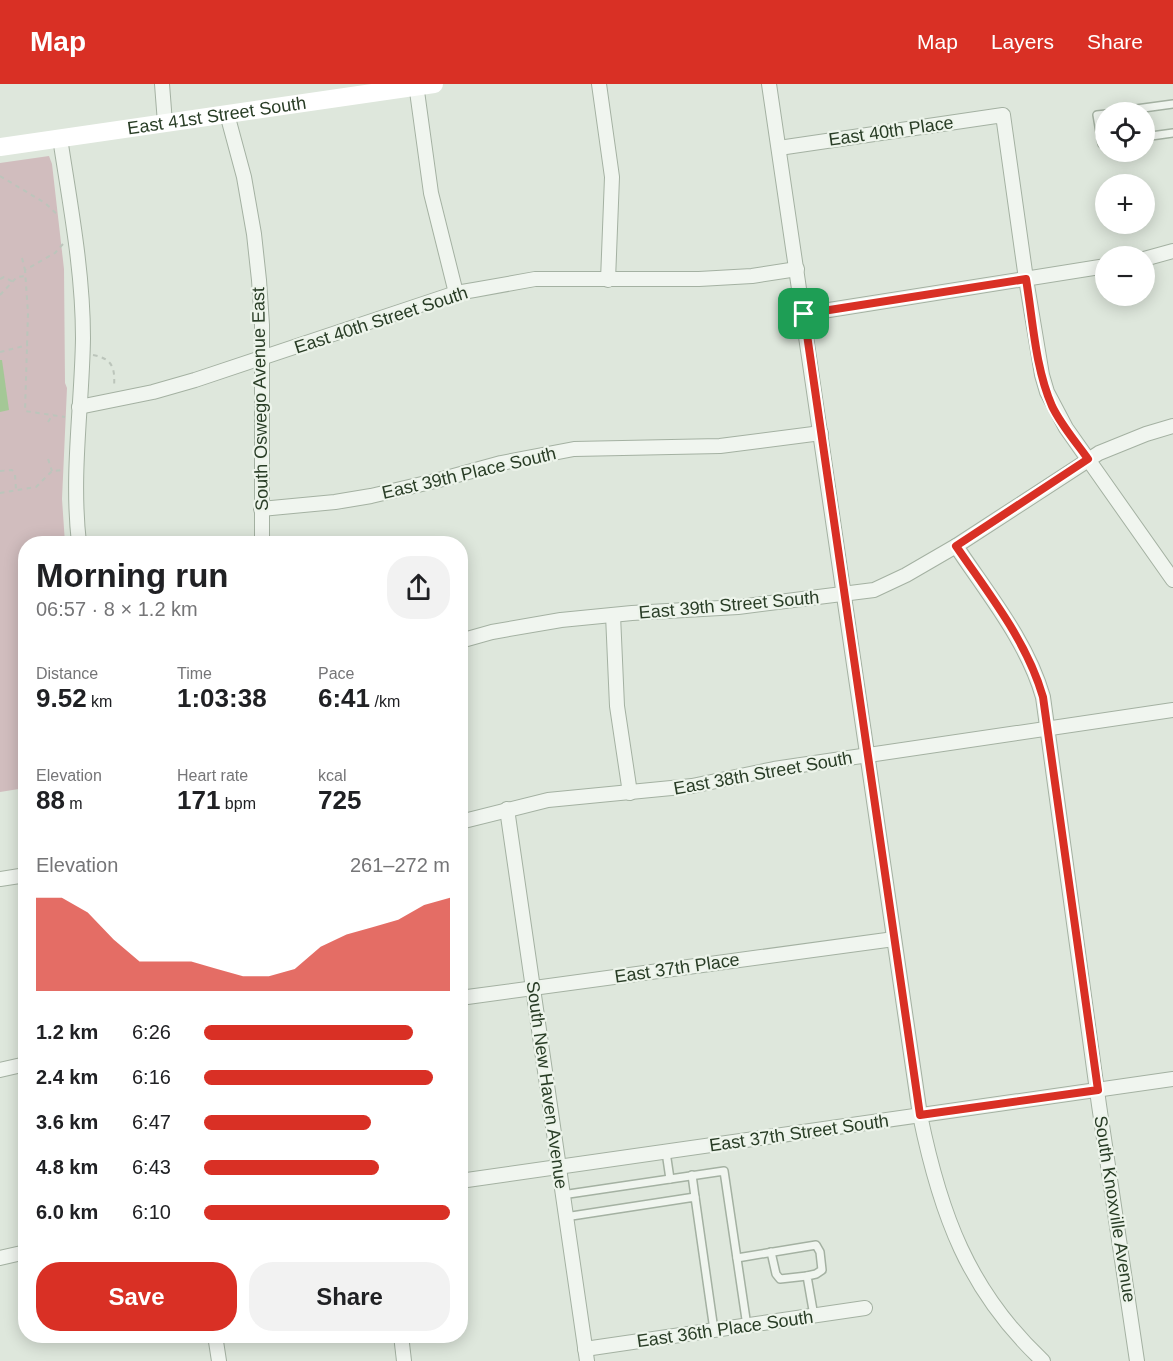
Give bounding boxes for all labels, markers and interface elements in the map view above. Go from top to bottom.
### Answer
text: Map [30,26,86,57]
text: Map [917,30,958,53]
text: Layers [991,30,1054,53]
text: Share [1087,30,1143,53]
street label: East 41st Street South [126,93,307,138]
map controls [1095,102,1155,306]
button: locate [1095,102,1155,162]
street label: East 40th Place [827,112,955,150]
button: + [1095,174,1155,234]
button: − [1095,246,1155,306]
street label: East 40th Street South [292,283,470,357]
street label: South Oswego Avenue East [248,287,272,511]
pin [778,288,829,339]
icon: arrive [787,297,820,330]
street label: East 39th Place South [380,443,558,503]
button: share [387,556,450,619]
text: Morning run [36,557,228,594]
street label: East 39th Street South [638,587,820,623]
text: 06:57 · 8 × 1.2 km [36,598,198,620]
text: Distance [36,665,98,682]
text: Time [177,665,212,682]
text: Pace [318,665,354,682]
text: 9.52 [36,683,87,713]
text: 1:03:38 [177,683,267,713]
text: 6:41 [318,683,370,713]
text: km [87,693,112,710]
text: /km [370,693,400,710]
street label: East 38th Street South [672,747,854,799]
text: Elevation [36,767,102,784]
text: Heart rate [177,767,248,784]
text: kcal [318,767,346,784]
text: 88 [36,785,65,815]
text: 171 [177,785,220,815]
text: 725 [318,785,361,815]
text: m [65,795,83,812]
text: bpm [220,795,256,812]
text: Elevation [36,854,118,876]
text: 261–272 m [350,854,450,876]
street label: East 37th Place [613,949,741,987]
street label: South New Haven Avenue [522,980,572,1190]
text: 1.2 km [36,1021,98,1043]
text: 6:26 [132,1021,171,1043]
text: 2.4 km [36,1066,98,1088]
text: 6:16 [132,1066,171,1088]
street label: East 37th Street South [708,1110,890,1156]
text: 3.6 km [36,1111,98,1133]
text: 6:47 [132,1111,171,1133]
street label: South Knoxville Avenue [1090,1114,1140,1304]
text: 4.8 km [36,1156,98,1178]
text: 6:43 [132,1156,171,1178]
text: 6.0 km [36,1201,98,1223]
text: 6:10 [132,1201,171,1223]
button: Save [36,1262,237,1331]
button: Share [249,1262,450,1331]
street label: East 36th Place South [635,1307,815,1351]

